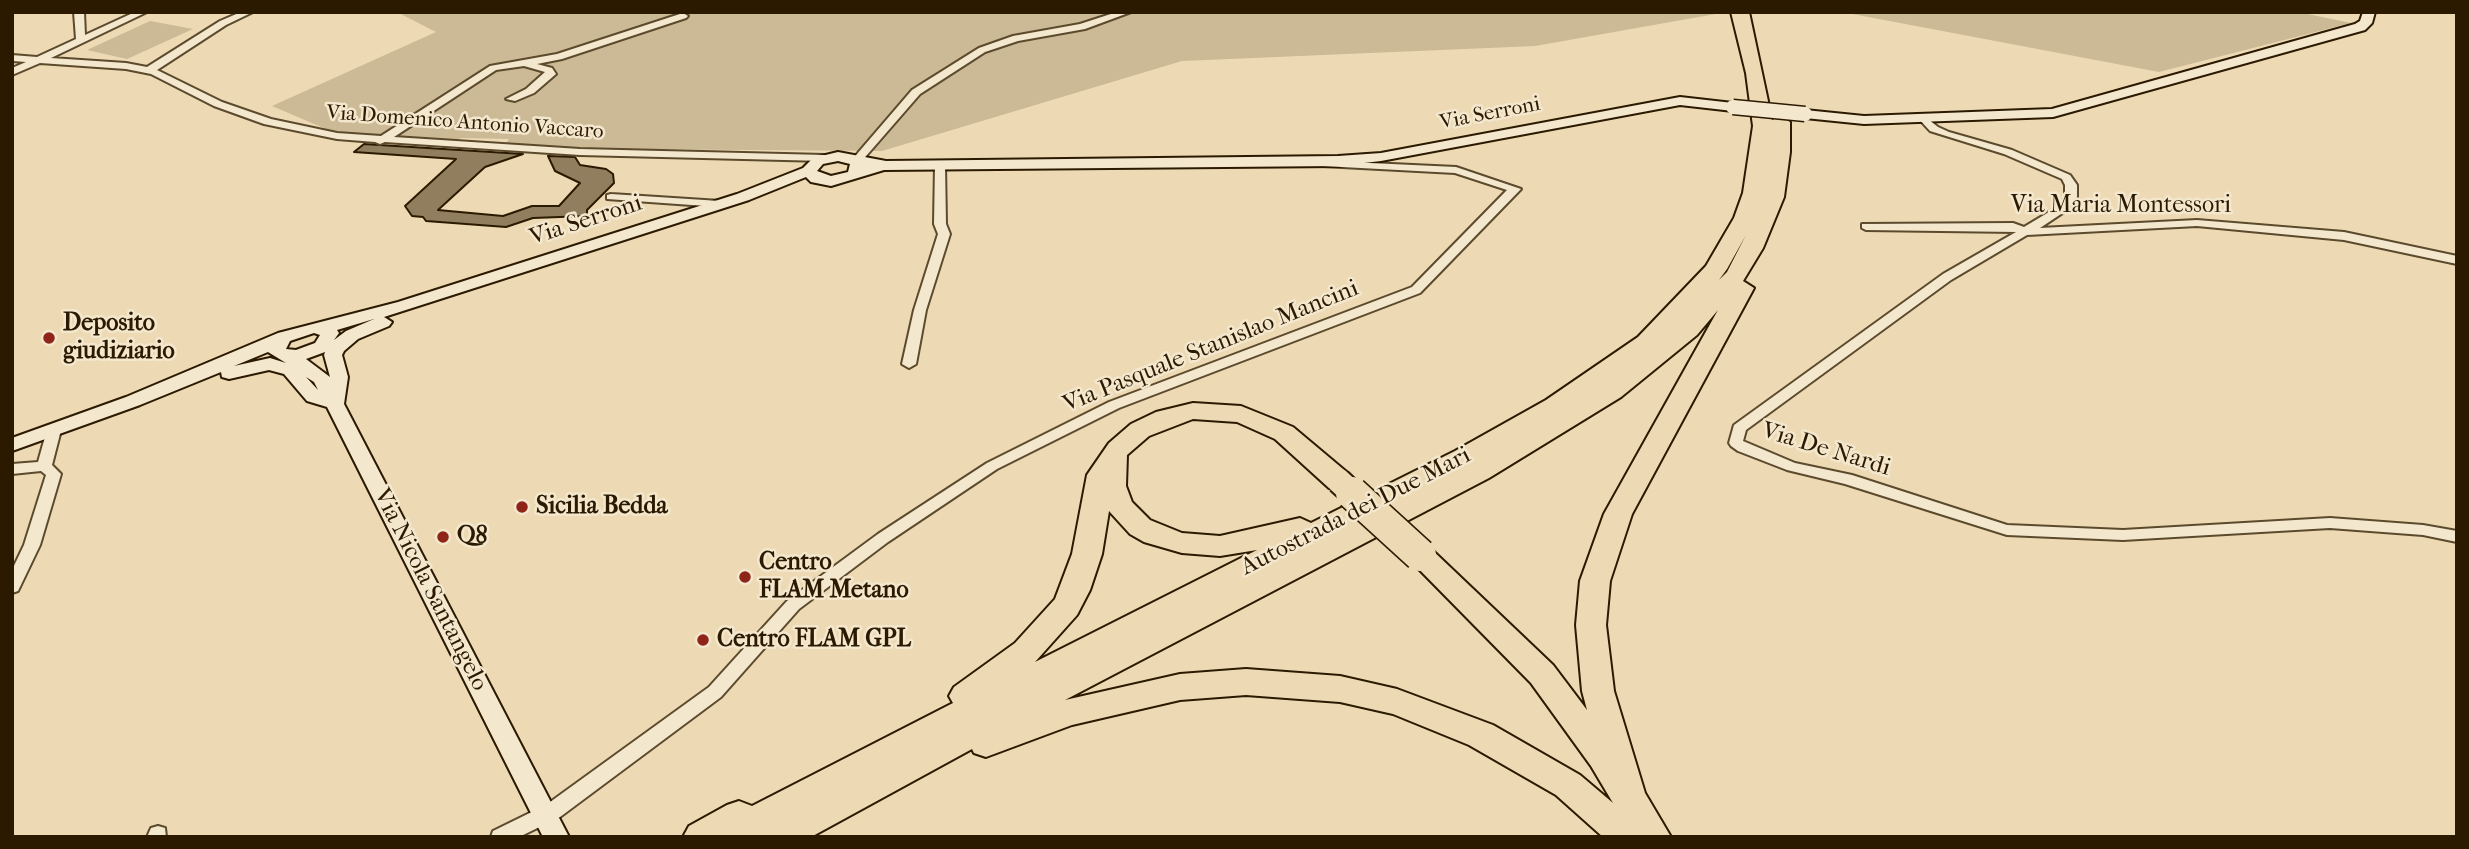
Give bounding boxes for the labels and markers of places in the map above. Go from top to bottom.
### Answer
place label: Deposito giudiziario [63,310,175,366]
marker: Deposito giudiziario [41,330,57,346]
place label: Sicilia Bedda [536,493,668,521]
marker: Sicilia Bedda [514,499,530,515]
place label: Q8 [457,523,488,551]
marker: Q8 [435,529,451,545]
place label: Centro FLAM Metano [759,549,909,605]
marker: Centro FLAM Metano [737,569,753,585]
place label: Centro FLAM GPL [717,626,911,654]
marker: Centro FLAM GPL [695,632,711,648]

